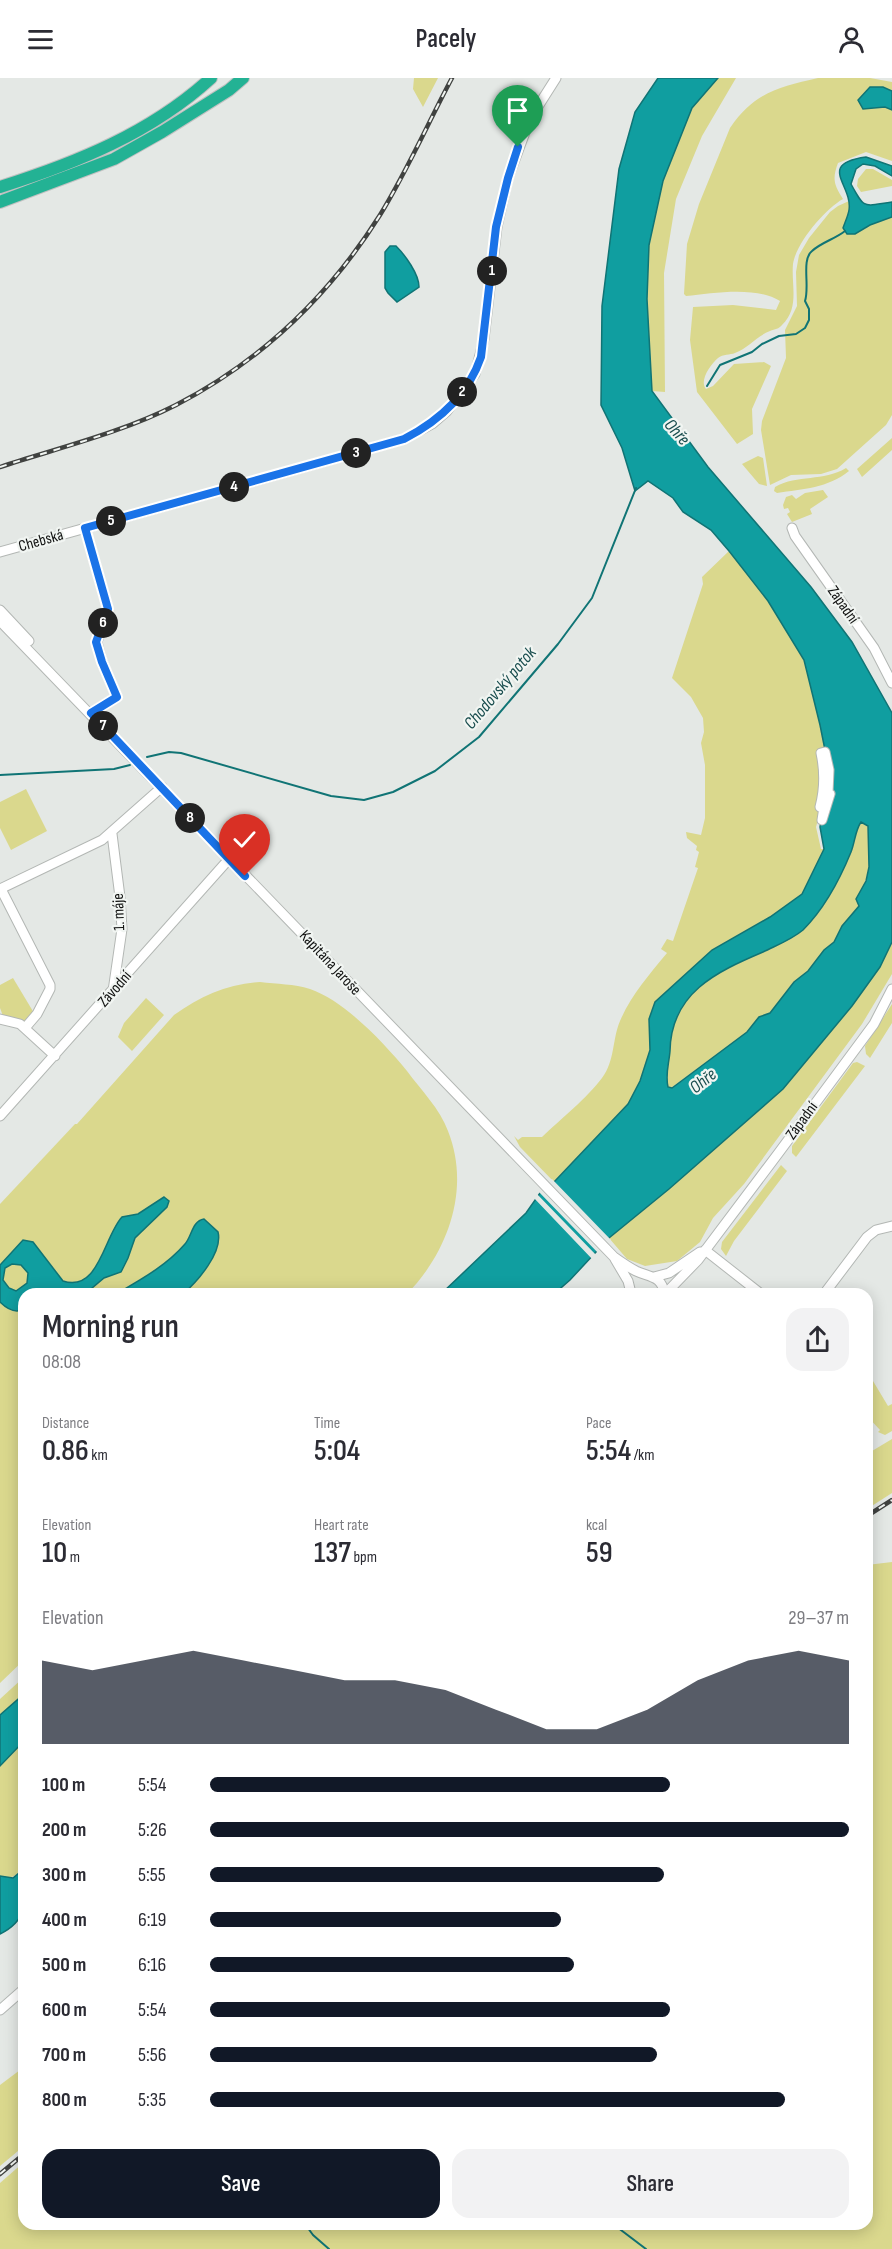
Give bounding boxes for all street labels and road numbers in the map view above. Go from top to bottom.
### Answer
street label: Chebská [16,526,66,556]
street label: Západní [823,582,863,628]
street label: 1. máje [109,893,129,931]
street label: Kapitána Jaroše [295,927,365,999]
street label: Závodní [94,967,136,1011]
street label: Západní [782,1098,822,1144]

